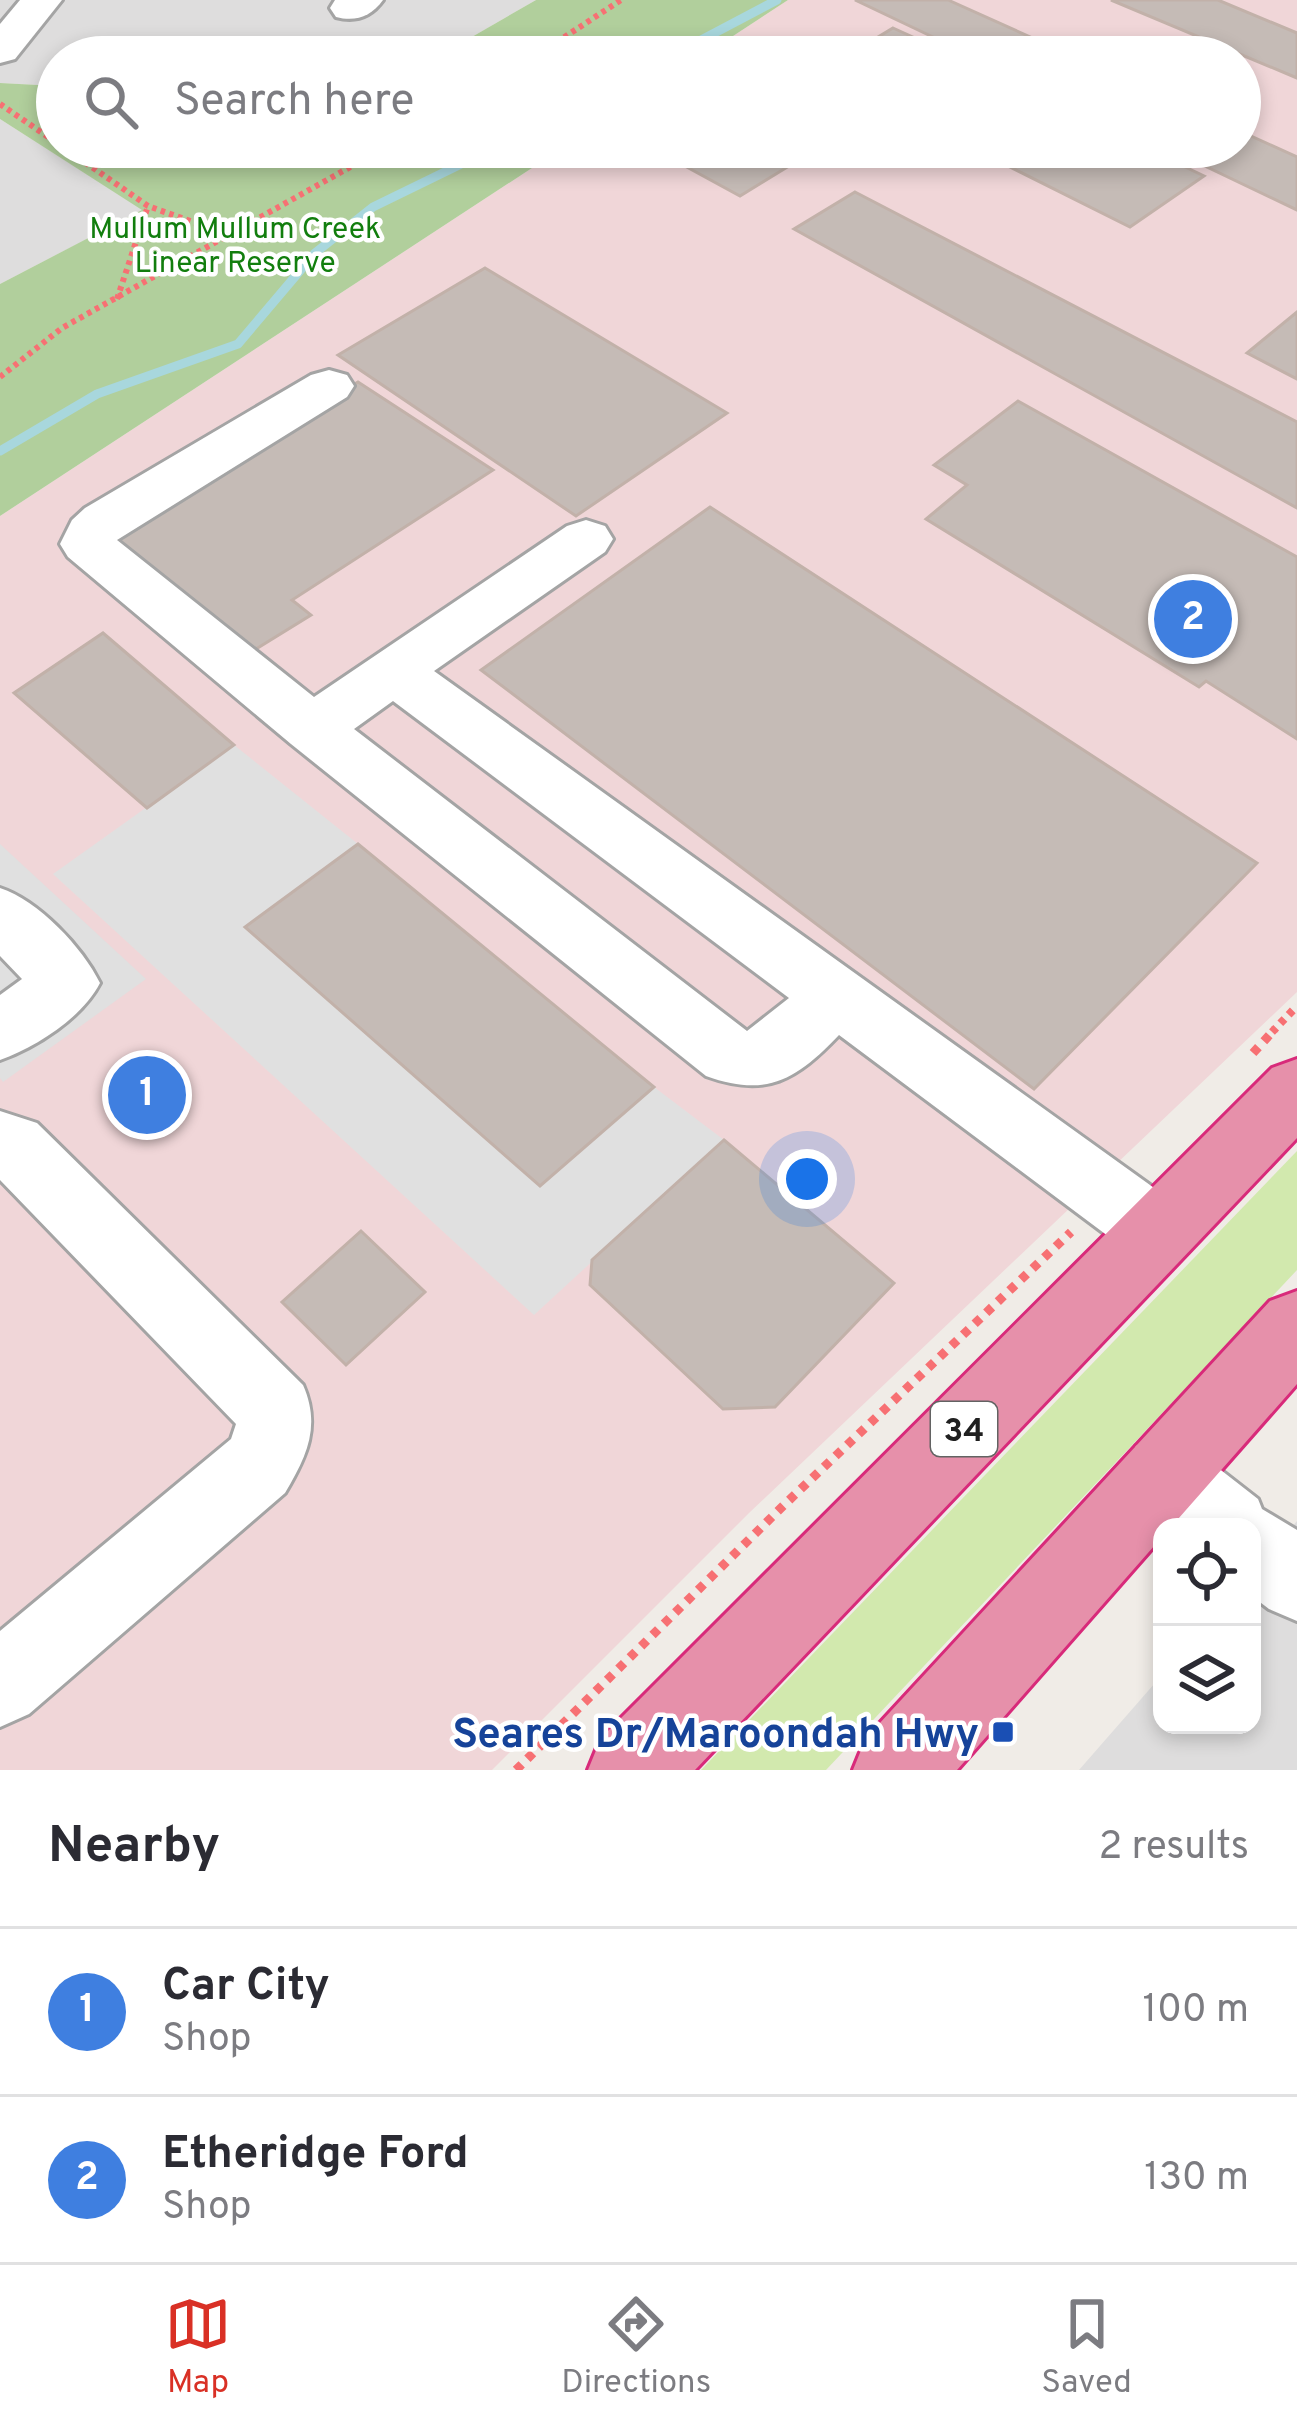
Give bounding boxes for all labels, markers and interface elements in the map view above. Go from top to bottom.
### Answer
search box [36,36,1261,168]
icon: search [78,69,144,135]
text: Search here [174,74,414,131]
park label: Mullum Mullum Creek Linear Reserve [89,212,381,283]
pin: 2 [1154,574,1232,664]
pin: 1 [108,1050,186,1140]
your location [777,1149,837,1209]
road number: 34 [931,1402,997,1456]
map controls [1153,1518,1261,1734]
button: locate [1153,1518,1261,1626]
button: layers [1153,1626,1261,1734]
place label: Seares Dr/Maroondah Hwy [452,1710,979,1763]
marker: Seares Dr/Maroondah Hwy [990,1719,1016,1745]
text: Nearby [48,1816,220,1881]
text: 2 results [1098,1824,1249,1873]
text: Car City [162,1959,330,2016]
text: 1 [79,1987,95,2036]
text: 100 m [1142,1987,1249,2036]
text: Shop [162,2016,252,2065]
text: Etheridge Ford [162,2127,469,2184]
text: 2 [75,2155,99,2204]
text: 130 m [1144,2155,1249,2204]
text: Shop [162,2184,252,2233]
tab: Map [165,2291,231,2405]
tab: Directions [561,2291,711,2405]
tab: Saved [1041,2291,1132,2405]

